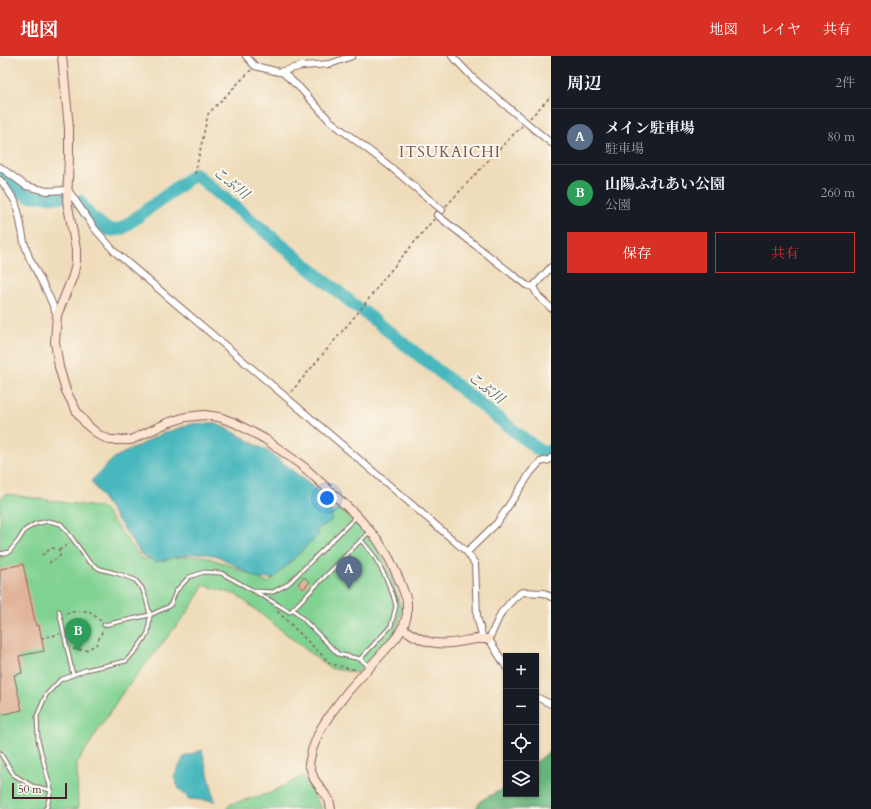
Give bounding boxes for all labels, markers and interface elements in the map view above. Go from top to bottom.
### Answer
text: 地図 [20,17,58,43]
text: 地図 [710,20,738,39]
text: レイヤ [760,20,801,39]
text: 共有 [823,20,851,39]
text: 周辺 [567,72,601,95]
text: 2件 [835,74,855,92]
text: メイン駐車場 [605,118,695,138]
text: A [575,128,585,146]
text: 80 m [827,128,855,146]
text: 駐車場 [605,140,644,158]
district label: ITSUKAICHI [399,142,501,162]
water label: こぶ川 [209,162,255,205]
text: 山陽ふれあい公園 [605,174,725,194]
text: B [575,184,585,202]
text: 260 m [821,184,855,202]
text: 公園 [605,196,631,214]
button: 保存 [567,232,707,273]
button: 共有 [715,232,855,273]
water label: こぶ川 [464,368,510,410]
your location [317,488,337,508]
pin: A [336,556,362,589]
pin: B [65,618,91,651]
map controls [503,653,539,797]
button: + [503,653,539,689]
button: − [503,689,539,725]
button: locate [503,725,539,761]
button: layers [503,761,539,797]
scale bar [12,781,67,800]
text: 50 m [18,782,42,797]

